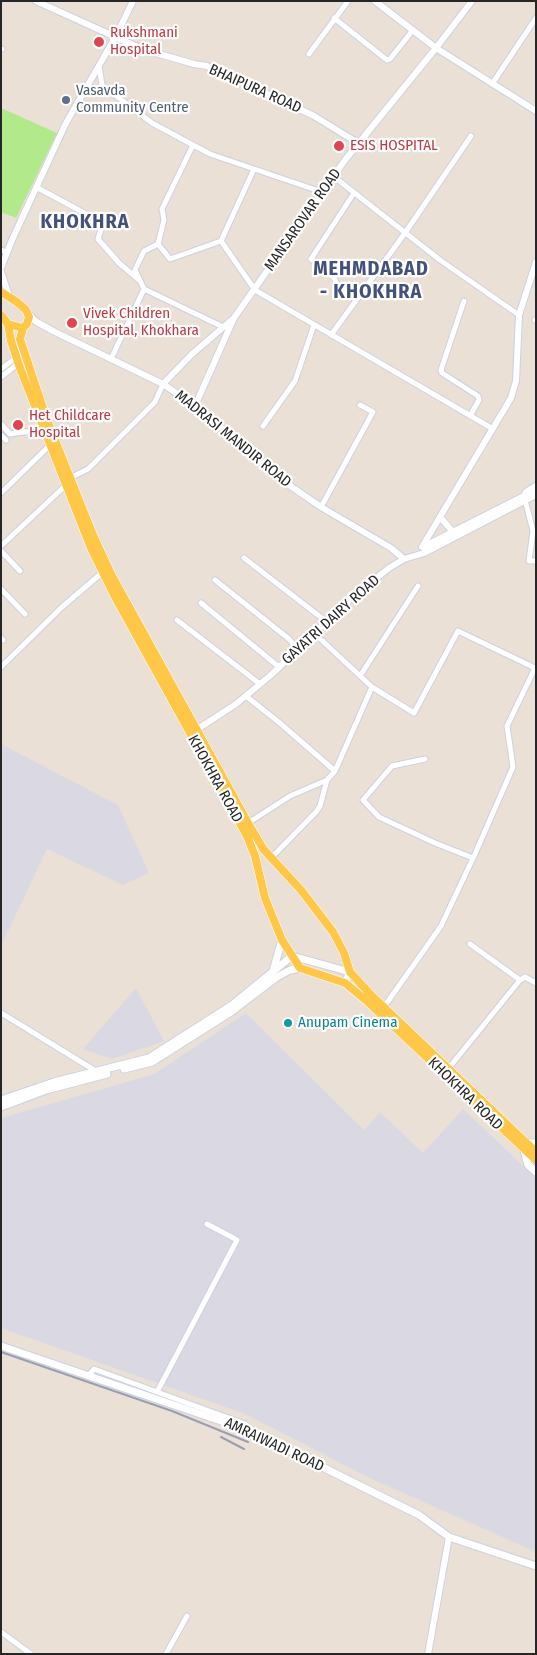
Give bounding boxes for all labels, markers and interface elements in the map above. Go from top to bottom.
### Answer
place label: Rukshmani Hospital [110,24,178,59]
marker: Rukshmani Hospital [92,35,106,49]
street label: BHAIPURA ROAD [206,61,304,117]
place label: Vasavda Community Centre [76,82,189,117]
marker: Vasavda Community Centre [60,94,72,106]
place label: ESIS HOSPITAL [350,137,438,155]
marker: ESIS HOSPITAL [332,139,346,153]
street label: MANSAROVAR ROAD [261,165,345,275]
district label: KHOKHRA [40,210,130,234]
district label: MEHMDABAD - KHOKHRA [312,257,430,304]
place label: Vivek Children Hospital, Khokhara [83,305,199,340]
marker: Vivek Children Hospital, Khokhara [65,316,79,330]
street label: MADRASI MANDIR ROAD [171,387,295,491]
place label: Het Childcare Hospital [29,407,111,442]
marker: Het Childcare Hospital [11,418,25,432]
street label: GAYATRI DAIRY ROAD [278,571,384,669]
street label: KHOKHRA ROAD [184,732,246,826]
place label: Anupam Cinema [298,1014,397,1032]
marker: Anupam Cinema [282,1017,294,1029]
street label: KHOKHRA ROAD [424,1054,506,1134]
street label: AMRAIWADI ROAD [221,1414,327,1476]

